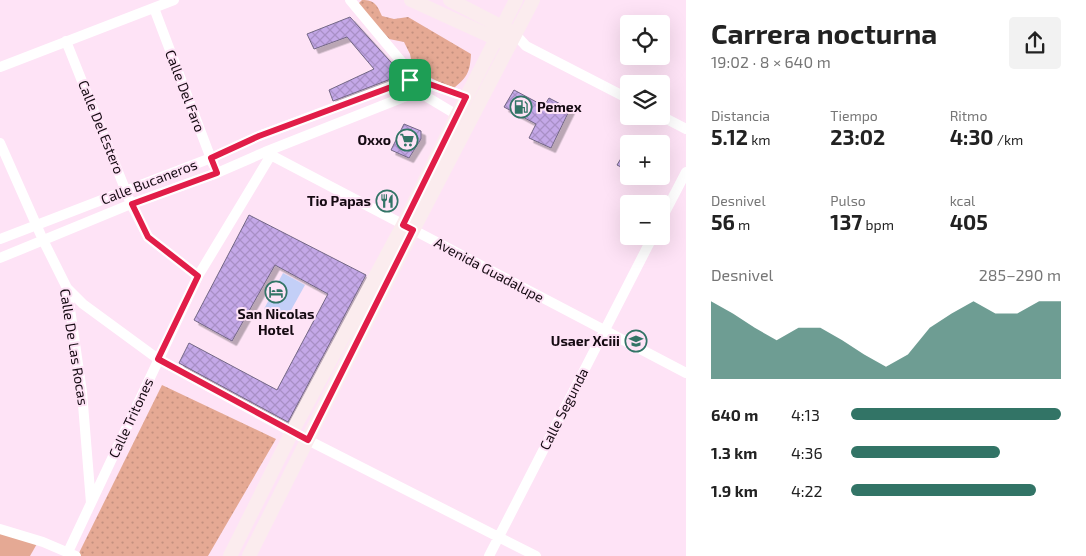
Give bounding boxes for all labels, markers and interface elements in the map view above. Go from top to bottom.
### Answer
map controls [620,15,670,245]
button: locate [620,15,670,65]
text: Carrera nocturna [711,16,937,50]
button: share [1009,17,1061,69]
street label: Calle Del Faro [162,47,209,134]
text: 19:02 · 8 × 640 m [711,52,831,71]
pin [389,59,431,101]
icon: arrive [396,66,424,94]
button: layers [620,75,670,125]
street label: Calle Del Estero [75,77,128,176]
fuel station icon: Pemex [509,95,533,119]
place label: Pemex [537,98,582,115]
text: Distancia [711,107,770,124]
text: Tiempo [830,107,878,124]
text: Ritmo [950,107,987,124]
text: 5.12 [711,124,748,149]
text: 23:02 [830,124,885,149]
text: 4:30 [950,124,994,149]
supermarket icon: Oxxo [395,128,419,152]
place label: Oxxo [357,131,391,148]
text: km [748,131,771,148]
text: /km [994,131,1023,148]
button: + [620,135,670,185]
street label: Calle Bucaneros [98,155,199,208]
restaurant icon: Tio Papas [375,189,399,213]
place label: Tio Papas [307,192,371,209]
text: Desnivel [711,192,766,209]
text: Pulso [830,192,866,209]
text: kcal [950,192,975,209]
button: − [620,195,670,245]
text: 56 [711,209,735,234]
text: 137 [830,209,862,234]
text: 405 [950,209,988,234]
text: m [735,216,750,233]
text: bpm [862,216,894,233]
street label: Avenida Guadalupe [432,233,547,306]
text: Desnivel [711,265,773,284]
text: 285–290 m [979,265,1061,284]
hotel icon: San Nicolas Hotel [264,280,288,304]
street label: Calle De Las Rocas [57,287,92,406]
place label: San Nicolas Hotel [238,305,314,338]
school or university icon: Usaer Xciii [624,329,648,353]
place label: Usaer Xciii [551,332,620,349]
street label: Calle Segunda [536,365,591,453]
street label: Calle Tritones [105,375,156,460]
text: 640 m [711,405,758,424]
text: 4:13 [791,405,820,424]
text: 1.3 km [711,443,757,462]
text: 4:36 [791,443,823,462]
text: 1.9 km [711,481,758,500]
text: 4:22 [791,481,823,500]

